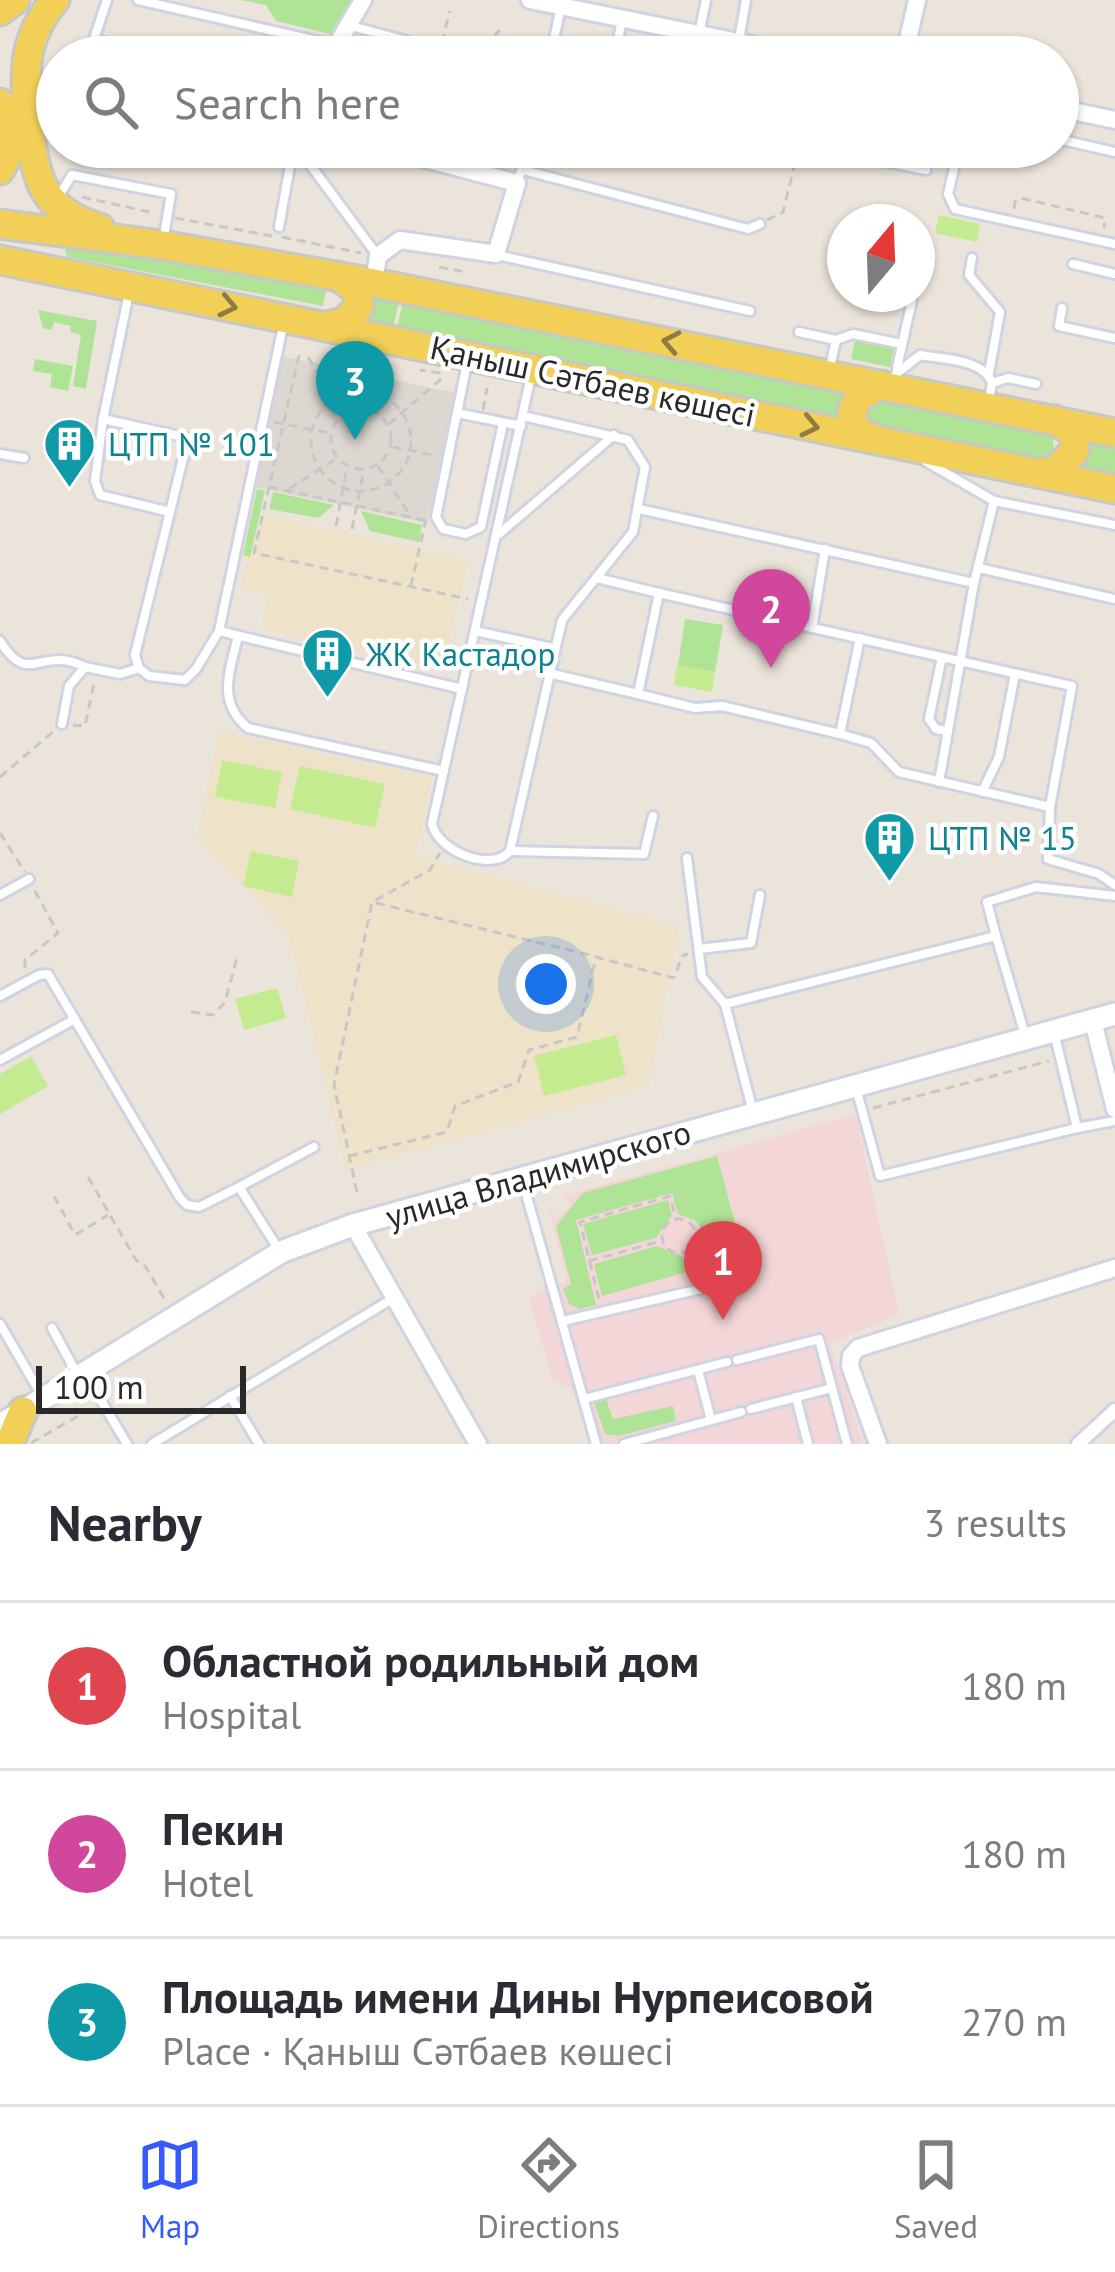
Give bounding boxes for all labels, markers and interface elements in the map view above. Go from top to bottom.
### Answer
search box [36,36,1079,168]
icon: search [78,69,144,135]
text: Search here [174,73,401,131]
north arrow [827,204,935,312]
one-way arrow [218,293,238,318]
street label: Қаныш Сәтбаев көшесі [427,325,760,436]
one-way arrow [662,331,682,356]
pin: 3 [316,341,394,440]
one-way arrow [800,412,820,438]
building icon: ЦТП № 101 [41,416,97,490]
place label: ЦТП № 101 [108,422,275,465]
pin: 2 [732,569,810,668]
building icon: ЖК Кастадор [299,626,355,700]
place label: ЖК Кастадор [365,632,555,675]
building icon: ЦТП № 15 [861,810,917,884]
place label: ЦТП № 15 [928,816,1077,859]
your location [516,954,576,1014]
street label: улица Владимирского [380,1109,695,1238]
pin: 1 [684,1221,762,1320]
scale bar [36,1360,246,1413]
text: 100 m [54,1365,144,1408]
text: Nearby [48,1489,202,1555]
text: 3 results [924,1497,1067,1548]
text: Областной родильный дом [162,1631,699,1689]
text: 1 [76,1660,98,1711]
text: 180 m [961,1660,1067,1711]
text: Hospital [162,1689,301,1740]
text: Пекин [162,1799,284,1857]
text: 2 [76,1828,98,1879]
text: 180 m [961,1828,1067,1879]
text: Hotel [162,1857,253,1908]
text: Площадь имени Дины Нурпеисовой [162,1967,874,2025]
text: 3 [76,1996,98,2047]
text: 270 m [961,1996,1067,2047]
text: Place · Қаныш Сәтбаев көшесі [162,2025,674,2076]
tab: Map [137,2132,203,2247]
tab: Directions [477,2132,620,2247]
tab: Saved [894,2132,978,2247]

